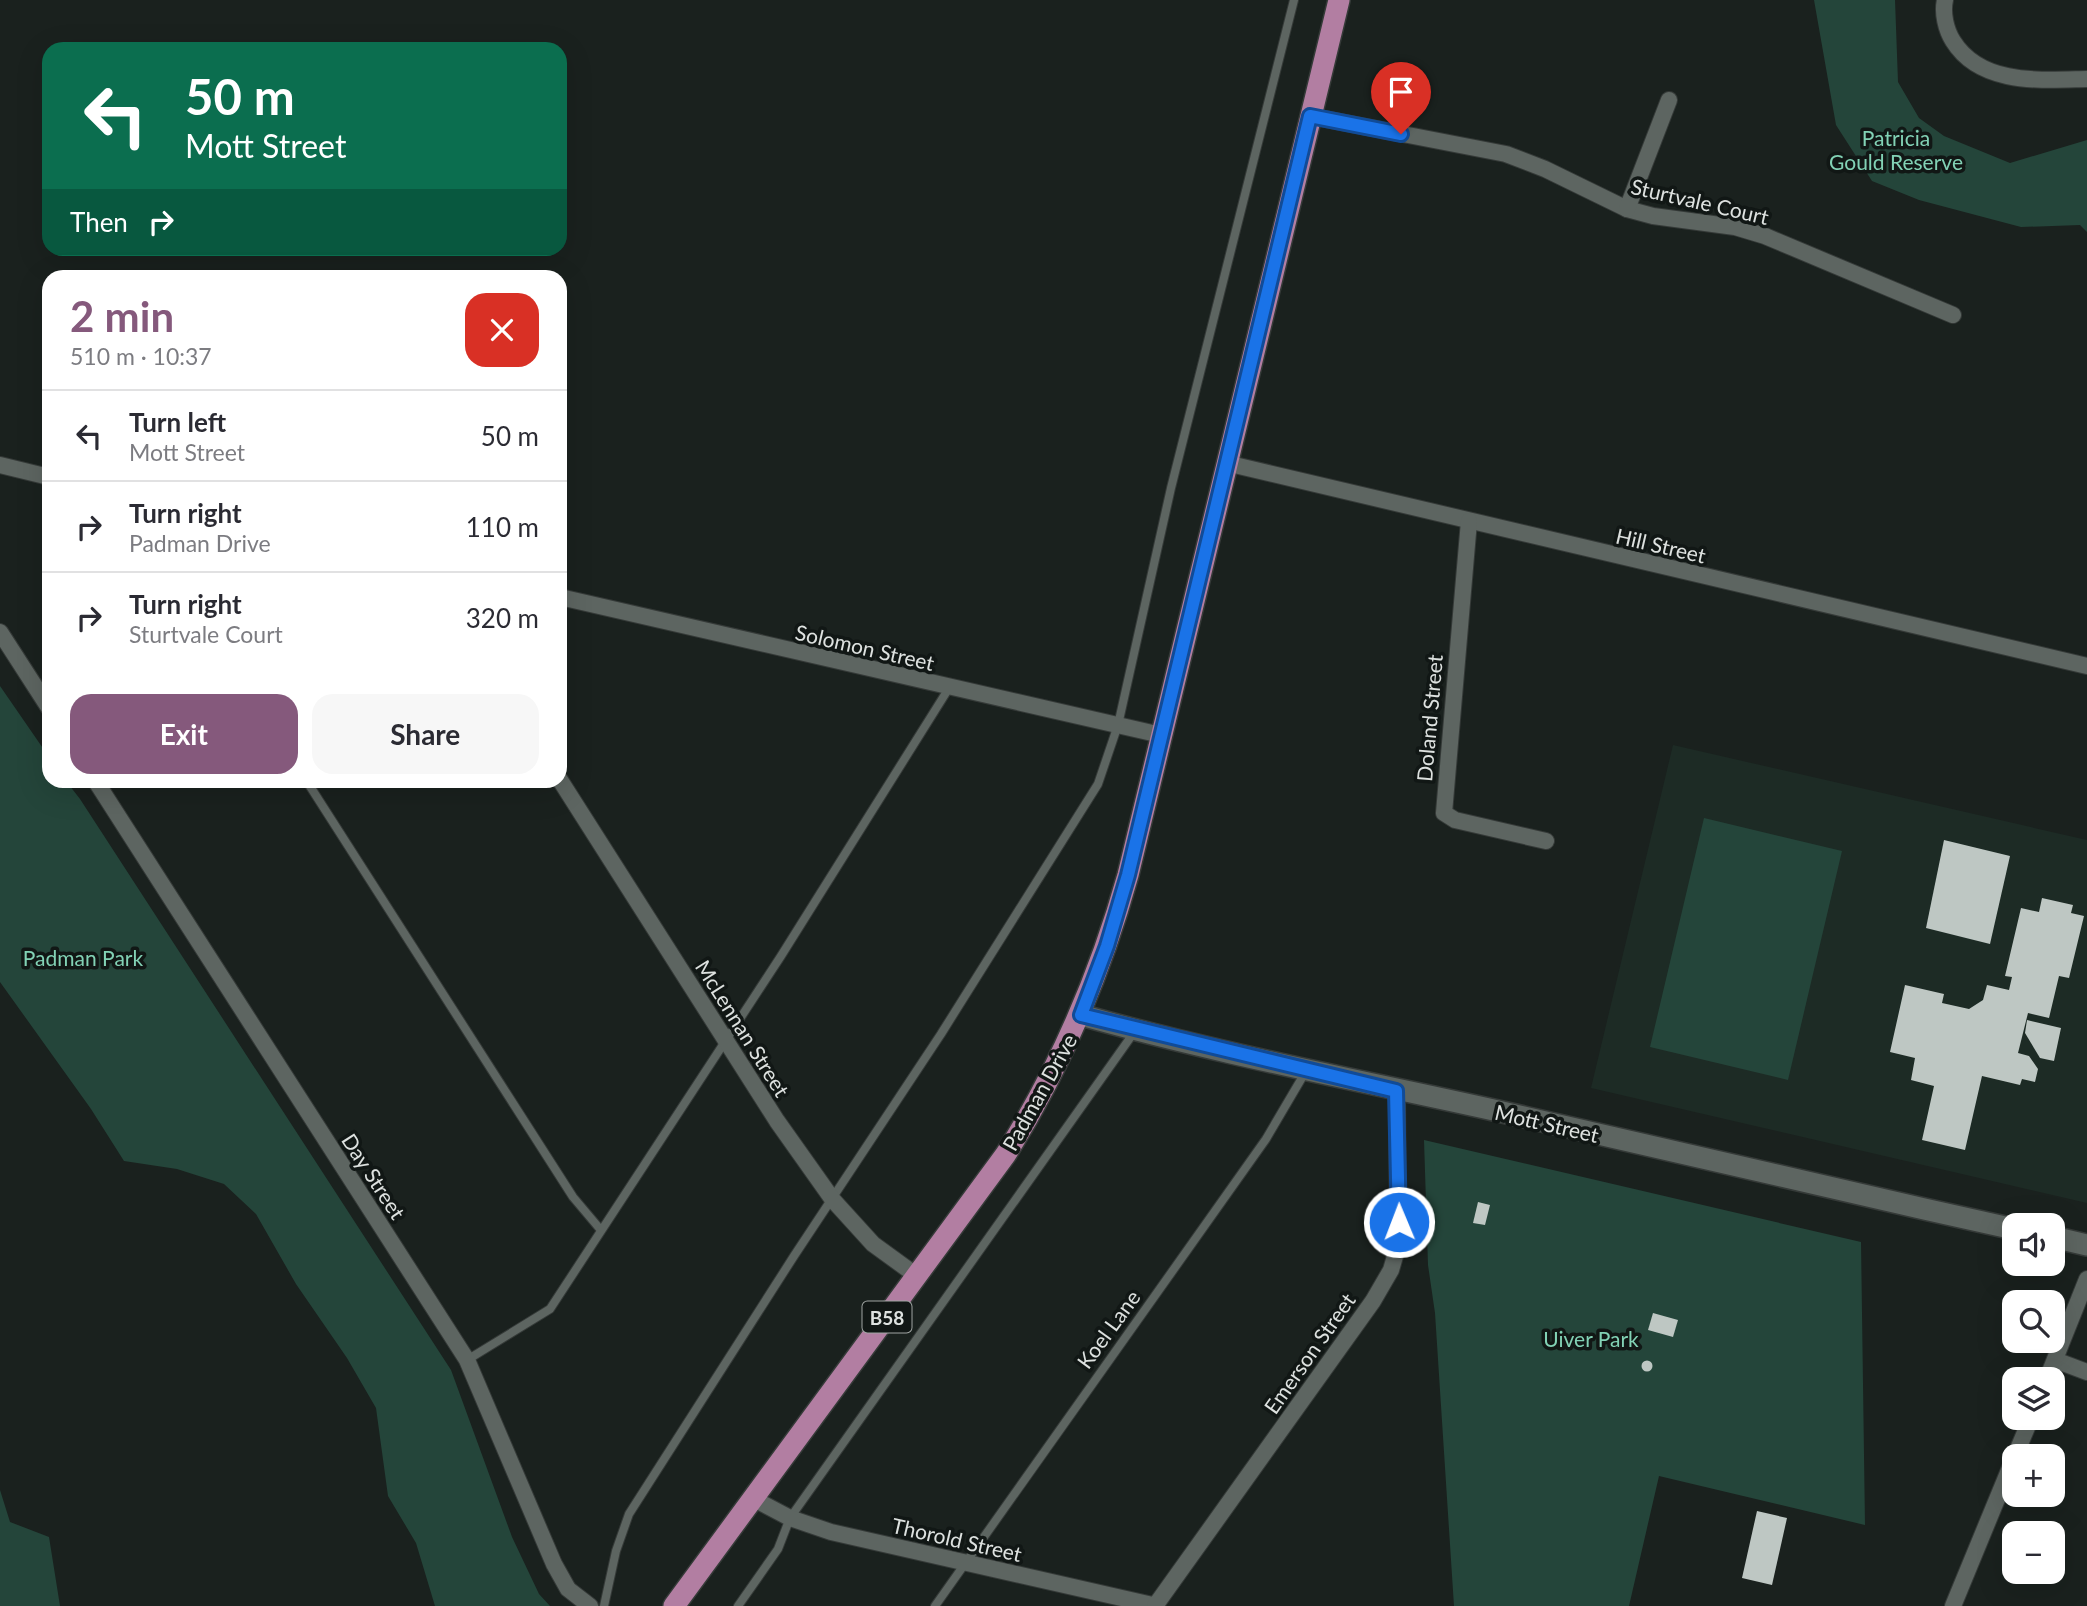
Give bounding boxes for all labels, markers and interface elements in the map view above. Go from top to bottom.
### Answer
pin [1371,62,1431,134]
text: 50 m [185,67,295,125]
icon: left [70,70,161,161]
icon: arrive [1382,73,1420,111]
park label: Patricia Gould Reserve [1829,125,1963,174]
text: Mott Street [185,126,346,165]
street label: Sturtvale Court [1629,173,1772,229]
icon: right [142,203,180,241]
text: Then [70,206,128,238]
text: 2 min [70,291,174,341]
button: close [465,293,539,367]
text: 510 m · 10:37 [70,342,212,370]
text: Turn left [129,406,226,438]
icon: left [70,417,108,455]
text: 50 m [481,420,539,452]
text: Mott Street [129,438,245,466]
text: Turn right [129,497,242,529]
icon: right [70,508,108,546]
text: 110 m [466,511,539,543]
street label: Hill Street [1614,523,1709,568]
text: Padman Drive [129,529,271,557]
text: Turn right [129,588,242,620]
icon: right [70,599,108,637]
text: 320 m [466,602,539,634]
street label: Solomon Street [793,619,937,675]
text: Sturtvale Court [129,620,283,648]
street label: Doland Street [1411,653,1447,782]
button: Exit [70,694,298,774]
button: Share [312,694,539,774]
park label: Padman Park [23,945,143,970]
street label: McLennan Street [691,955,795,1101]
street label: Padman Drive [997,1029,1081,1155]
street label: Mott Street [1493,1099,1602,1147]
street label: Day Street [337,1129,411,1224]
position arrow [1362,1185,1436,1259]
map controls [2002,1213,2065,1584]
button: sound [2002,1213,2065,1276]
street label: Koel Lane [1071,1285,1145,1373]
street label: Emerson Street [1258,1288,1360,1418]
button: search [2002,1290,2065,1353]
road number: B58 [862,1302,912,1332]
park label: Uiver Park [1543,1326,1639,1351]
button: layers [2002,1367,2065,1430]
button: + [2002,1444,2065,1507]
street label: Thorold Street [890,1512,1025,1566]
button: − [2002,1521,2065,1584]

